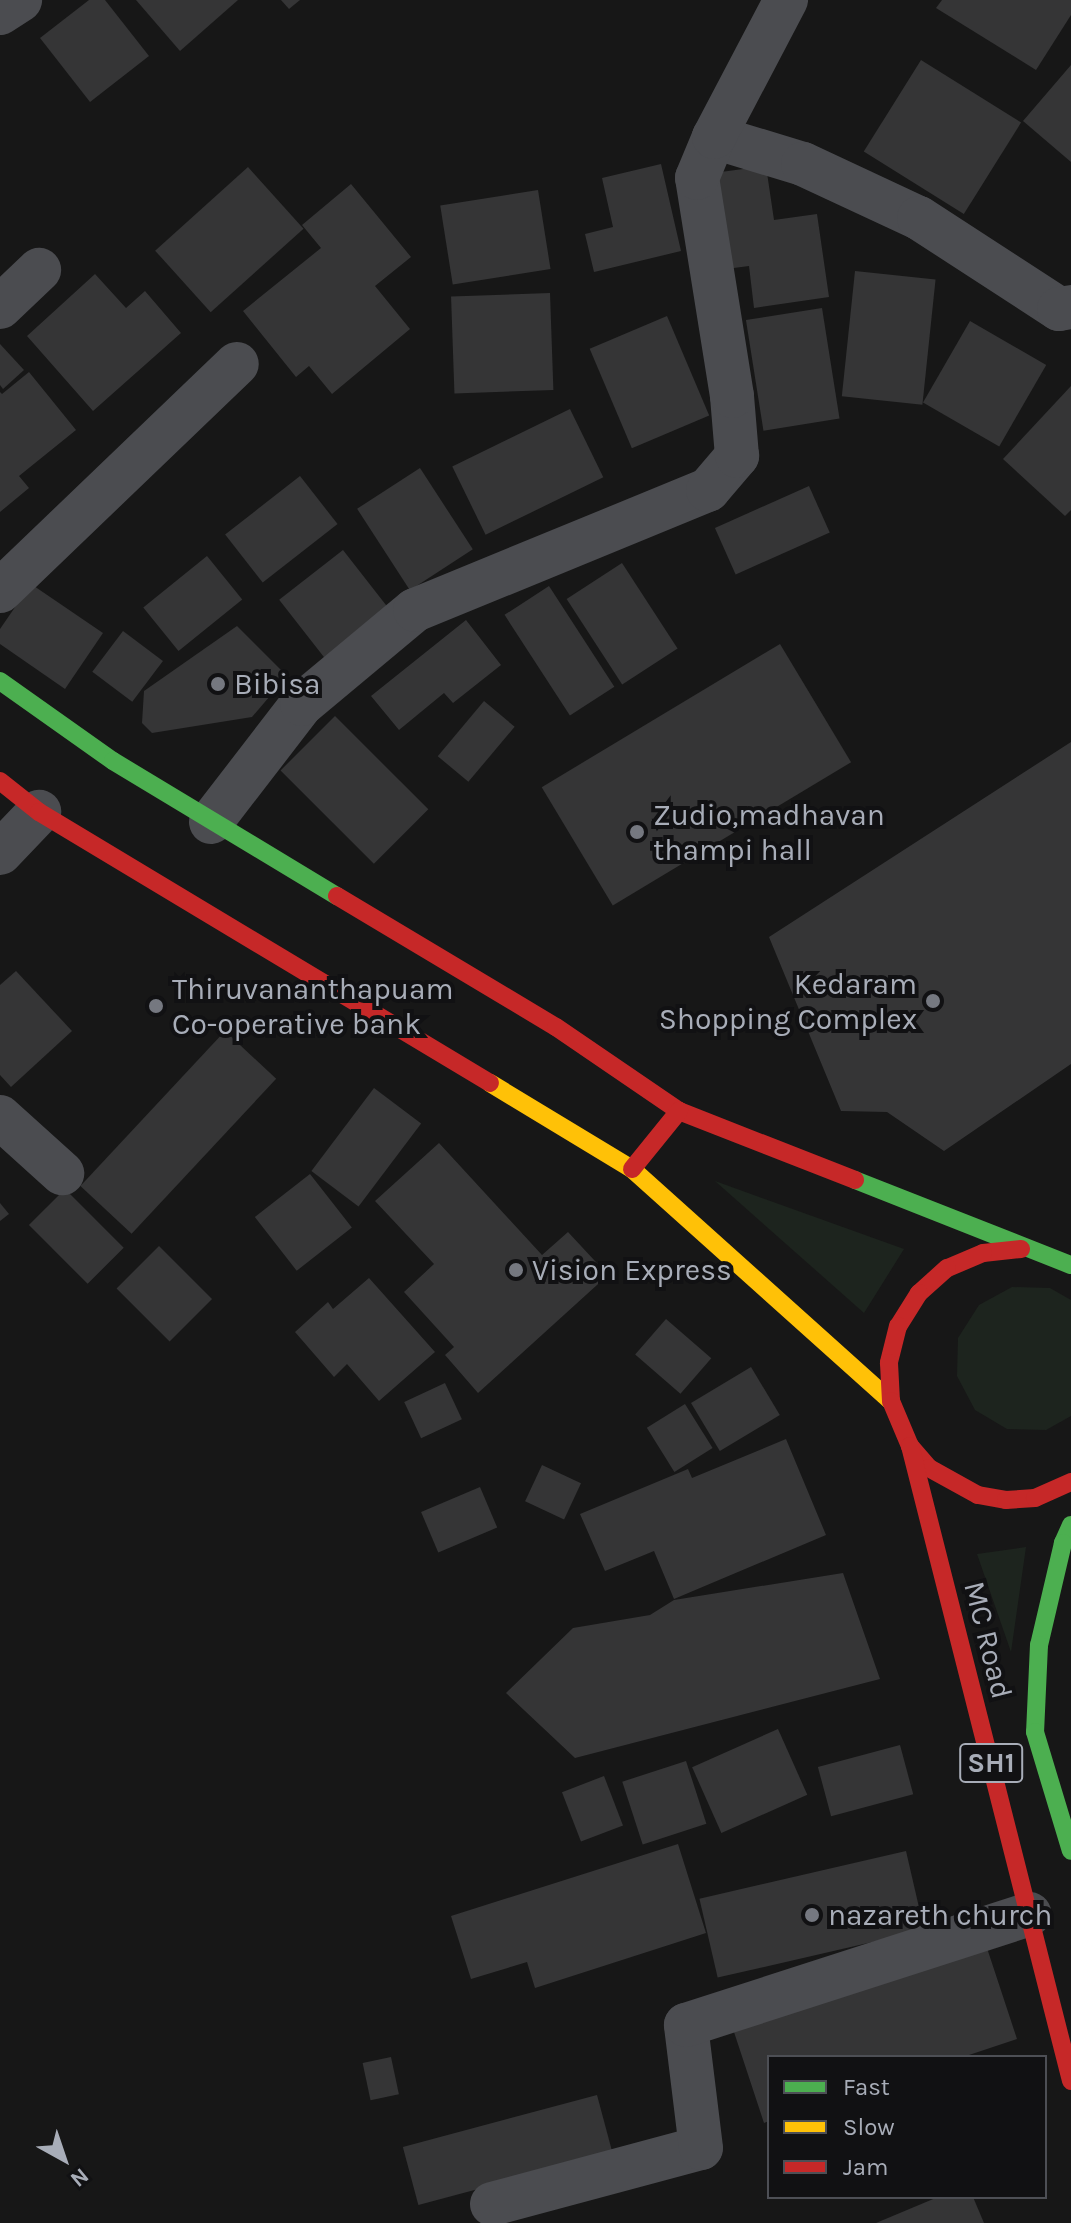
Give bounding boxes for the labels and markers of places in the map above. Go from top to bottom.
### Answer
place label: Bibisa [234,666,321,702]
marker: Bibisa [209,675,227,693]
place label: Zudio,madhavan thampi hall [653,797,885,868]
marker: Zudio,madhavan thampi hall [628,823,646,841]
place label: Kedaram Shopping Complex [659,966,917,1036]
place label: Thiruvananthapuam Co-operative bank [172,971,454,1042]
marker: Kedaram Shopping Complex [924,992,942,1010]
marker: Thiruvananthapuam Co-operative bank [147,997,165,1015]
place label: Vision Express [532,1252,732,1288]
marker: Vision Express [507,1261,525,1279]
place label: nazareth church [828,1897,1052,1933]
marker: nazareth church [803,1906,821,1924]

